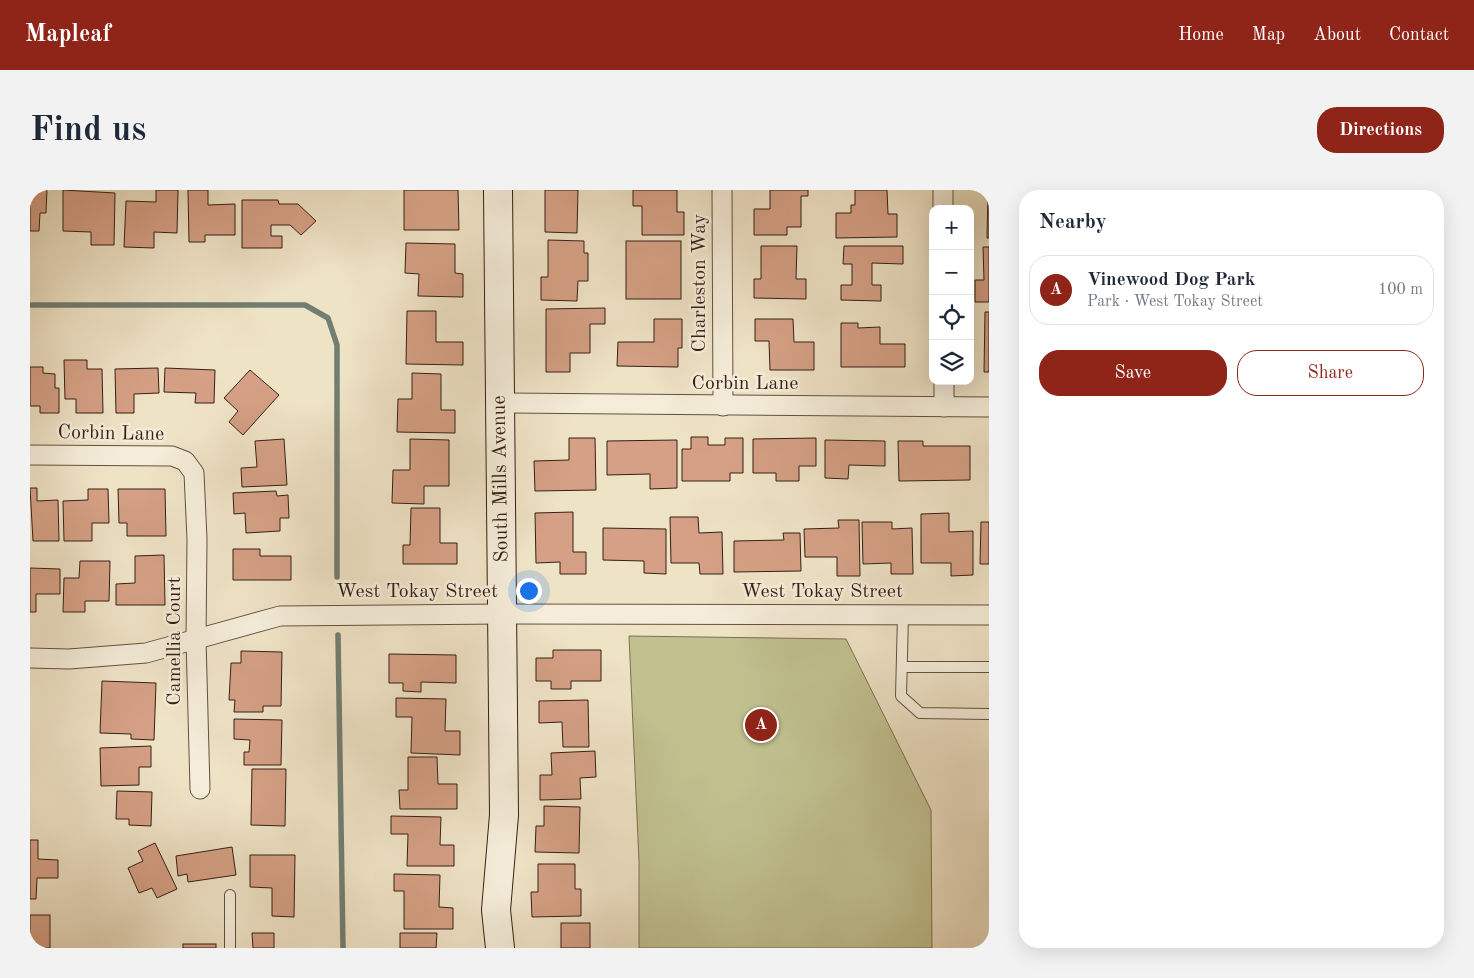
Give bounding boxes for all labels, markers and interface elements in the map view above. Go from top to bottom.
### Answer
text: Mapleaf [25,23,111,47]
text: Home [1178,26,1224,44]
text: Map [1252,26,1285,44]
text: About [1313,26,1361,44]
text: Contact [1389,26,1449,44]
button: Directions [1317,107,1444,153]
text: Find us [30,113,146,148]
map controls [929,205,974,385]
button: + [929,205,974,250]
text: Nearby [1039,212,1107,233]
street label: Charleston Way [690,213,710,352]
button: − [929,250,974,295]
text: Vinewood Dog Park [1087,271,1255,290]
text: A [1050,282,1062,298]
text: 100 m [1378,282,1423,298]
text: Park · West Tokay Street [1087,294,1263,310]
button: locate [929,295,974,340]
button: layers [929,340,974,385]
button: Save [1039,350,1227,396]
button: Share [1237,350,1424,396]
street label: Corbin Lane [692,374,798,394]
street label: South Mills Avenue [490,395,512,563]
street label: Corbin Lane [57,423,165,445]
street label: Camellia Court [165,576,185,706]
your location [516,578,542,604]
street label: West Tokay Street [336,582,498,602]
street label: West Tokay Street [741,582,903,602]
pin: A [745,706,777,744]

